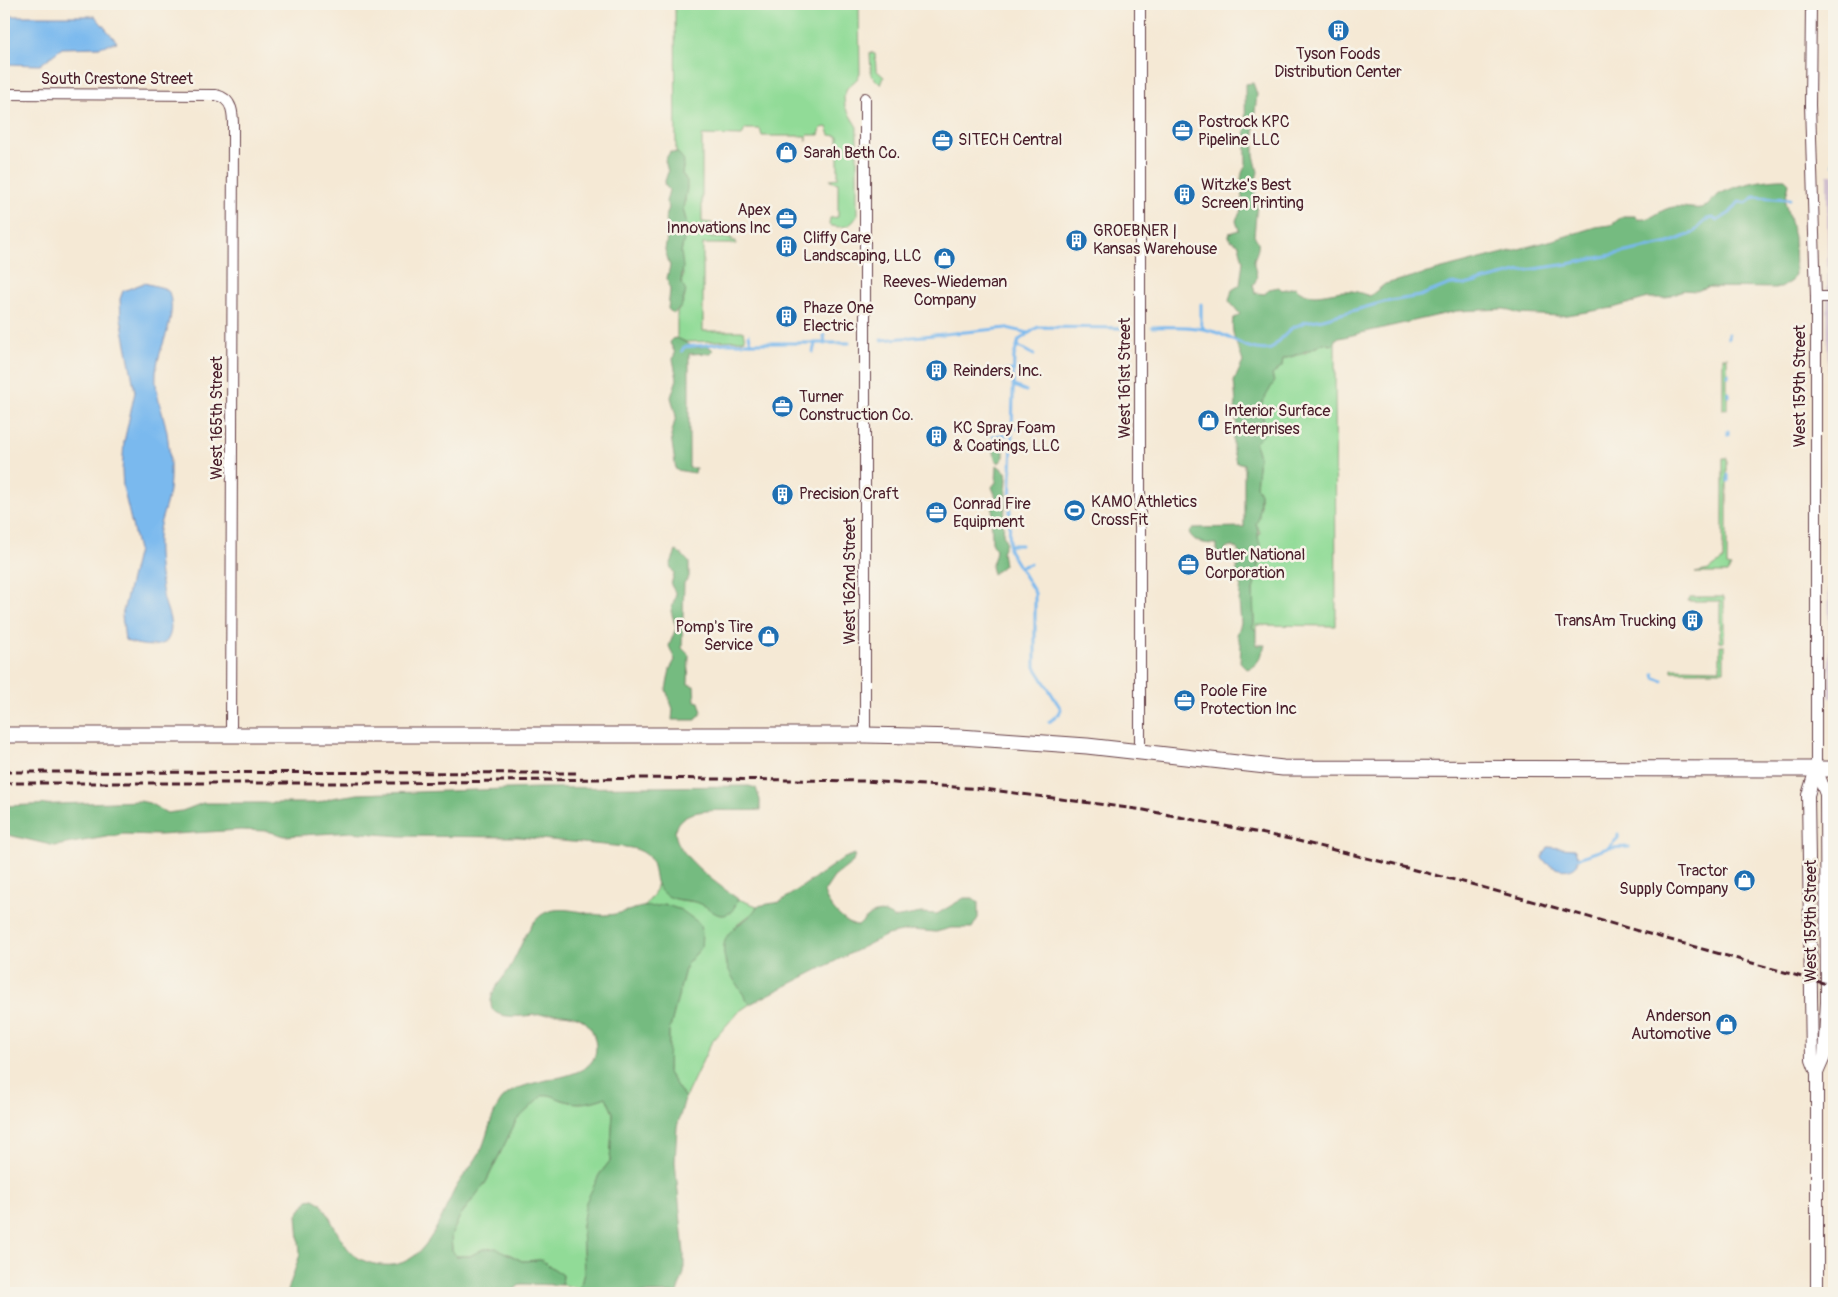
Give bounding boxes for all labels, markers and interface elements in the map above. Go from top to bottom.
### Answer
building icon: Tyson Foods Distribution Center [1326,18,1350,42]
place label: Tyson Foods Distribution Center [1274,44,1402,82]
street label: South Crestone Street [41,69,194,89]
place label: Postrock KPC Pipeline LLC [1198,112,1290,150]
office icon: Postrock KPC Pipeline LLC [1170,119,1194,143]
office icon: SITECH Central [930,128,954,152]
place label: SITECH Central [958,130,1062,150]
shop icon: Sarah Beth Co. [775,141,799,165]
place label: Sarah Beth Co. [803,143,900,163]
place label: Witzke's Best Screen Printing [1201,175,1304,213]
building icon: Witzke's Best Screen Printing [1173,182,1197,206]
place label: Apex Innovations Inc [667,200,771,238]
office icon: Apex Innovations Inc [775,207,799,231]
place label: GROEBNER | Kansas Warehouse [1093,221,1217,259]
place label: Cliffy Care Landscaping, LLC [803,228,922,266]
building icon: GROEBNER | Kansas Warehouse [1065,228,1089,252]
building icon: Cliffy Care Landscaping, LLC [775,235,799,259]
shop icon: Reeves-Wiedeman Company [933,246,957,270]
place label: Reeves-Wiedeman Company [883,272,1007,310]
place label: Phaze One Electric [803,298,874,336]
building icon: Phaze One Electric [775,305,799,329]
street label: West 161st Street [1115,317,1135,438]
street label: West 159th Street [1790,324,1810,447]
street label: West 165th Street [207,356,227,480]
building icon: Reinders, Inc. [925,359,949,383]
place label: Reinders, Inc. [953,361,1043,381]
place label: Turner Construction Co. [799,387,914,425]
office icon: Turner Construction Co. [771,394,795,418]
place label: Interior Surface Enterprises [1224,401,1331,439]
shop icon: Interior Surface Enterprises [1196,408,1220,432]
place label: KC Spray Foam & Coatings, LLC [953,418,1060,456]
building icon: KC Spray Foam & Coatings, LLC [925,425,949,449]
building icon: Precision Craft [771,482,795,506]
place label: Precision Craft [799,484,899,504]
place label: KAMO Athletics CrossFit [1091,492,1197,530]
place label: Conrad Fire Equipment [953,494,1031,532]
sports icon: KAMO Athletics CrossFit [1063,499,1087,523]
office icon: Conrad Fire Equipment [925,501,949,525]
street label: West 162nd Street [840,517,860,644]
place label: Butler National Corporation [1205,545,1305,583]
office icon: Butler National Corporation [1177,552,1201,576]
building icon: TransAm Trucking [1680,609,1704,633]
place label: TransAm Trucking [1555,611,1676,631]
place label: Pomp's Tire Service [675,617,753,655]
shop icon: Pomp's Tire Service [757,624,781,648]
place label: Poole Fire Protection Inc [1200,681,1297,719]
office icon: Poole Fire Protection Inc [1172,688,1196,712]
street label: West 159th Street [1801,859,1821,982]
place label: Tractor Supply Company [1619,861,1728,899]
shop icon: Tractor Supply Company [1732,868,1756,892]
place label: Anderson Automotive [1631,1006,1711,1044]
shop icon: Anderson Automotive [1715,1013,1739,1037]

